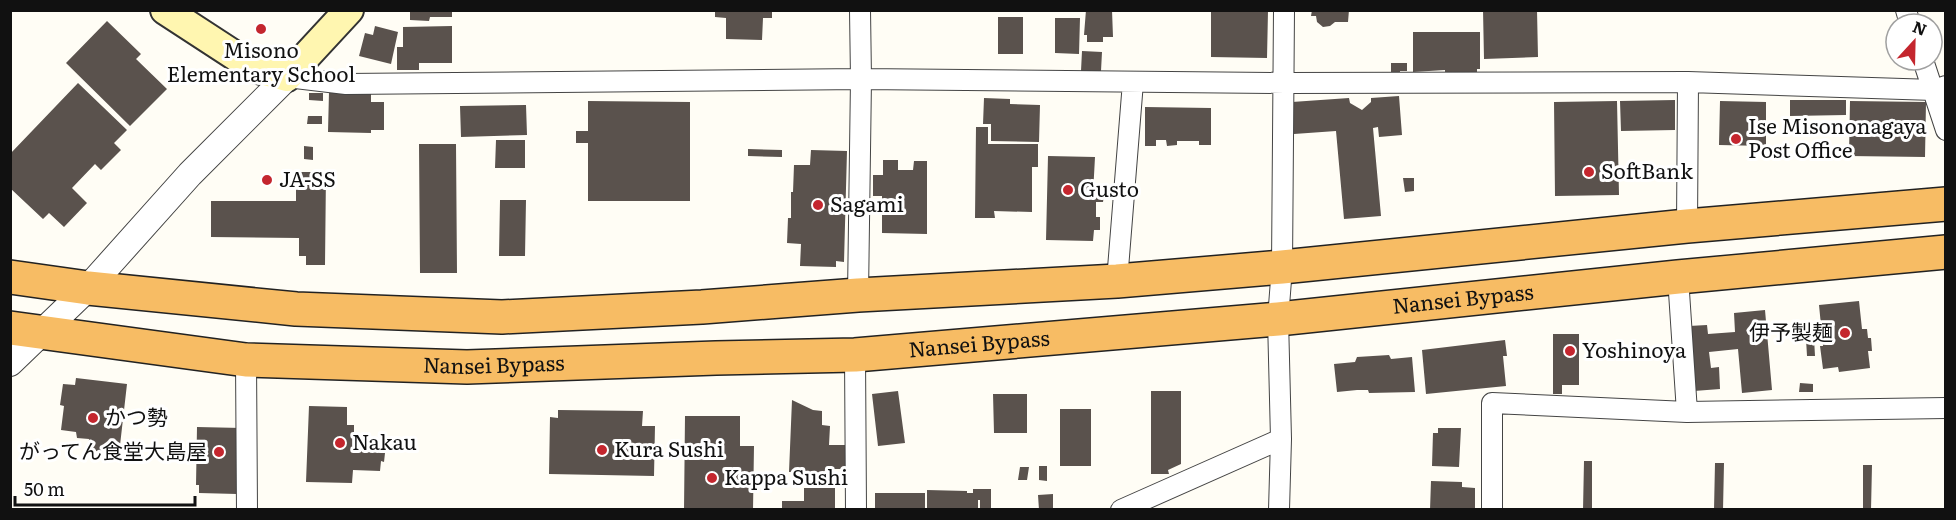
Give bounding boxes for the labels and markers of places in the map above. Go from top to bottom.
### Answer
marker: Misono Elementary School [254,22,268,36]
place label: Misono Elementary School [167,33,355,88]
place label: Ise Misononagaya Post Office [1748,109,1927,164]
marker: Ise Misononagaya Post Office [1729,132,1743,146]
place label: SoftBank [1601,154,1693,185]
place label: JA-SS [279,162,336,193]
marker: SoftBank [1582,165,1596,179]
place label: Gusto [1080,172,1139,203]
marker: JA-SS [260,173,274,187]
marker: Gusto [1061,183,1075,197]
place label: Sagami [830,187,904,218]
marker: Sagami [811,198,825,212]
place label: 伊予製麺 [1749,315,1833,346]
marker: 伊予製麺 [1838,326,1852,340]
place label: Yoshinoya [1582,333,1687,364]
marker: Yoshinoya [1563,344,1577,358]
place label: かつ勢 [105,400,168,431]
marker: かつ勢 [86,411,100,425]
place label: Nakau [352,425,417,456]
place label: Kura Sushi [614,432,724,463]
place label: がってん食堂大島屋 [19,434,207,465]
marker: Nakau [333,436,347,450]
marker: Kura Sushi [595,443,609,457]
marker: がってん食堂大島屋 [212,445,226,459]
place label: Kappa Sushi [724,460,848,491]
marker: Kappa Sushi [705,471,719,485]

